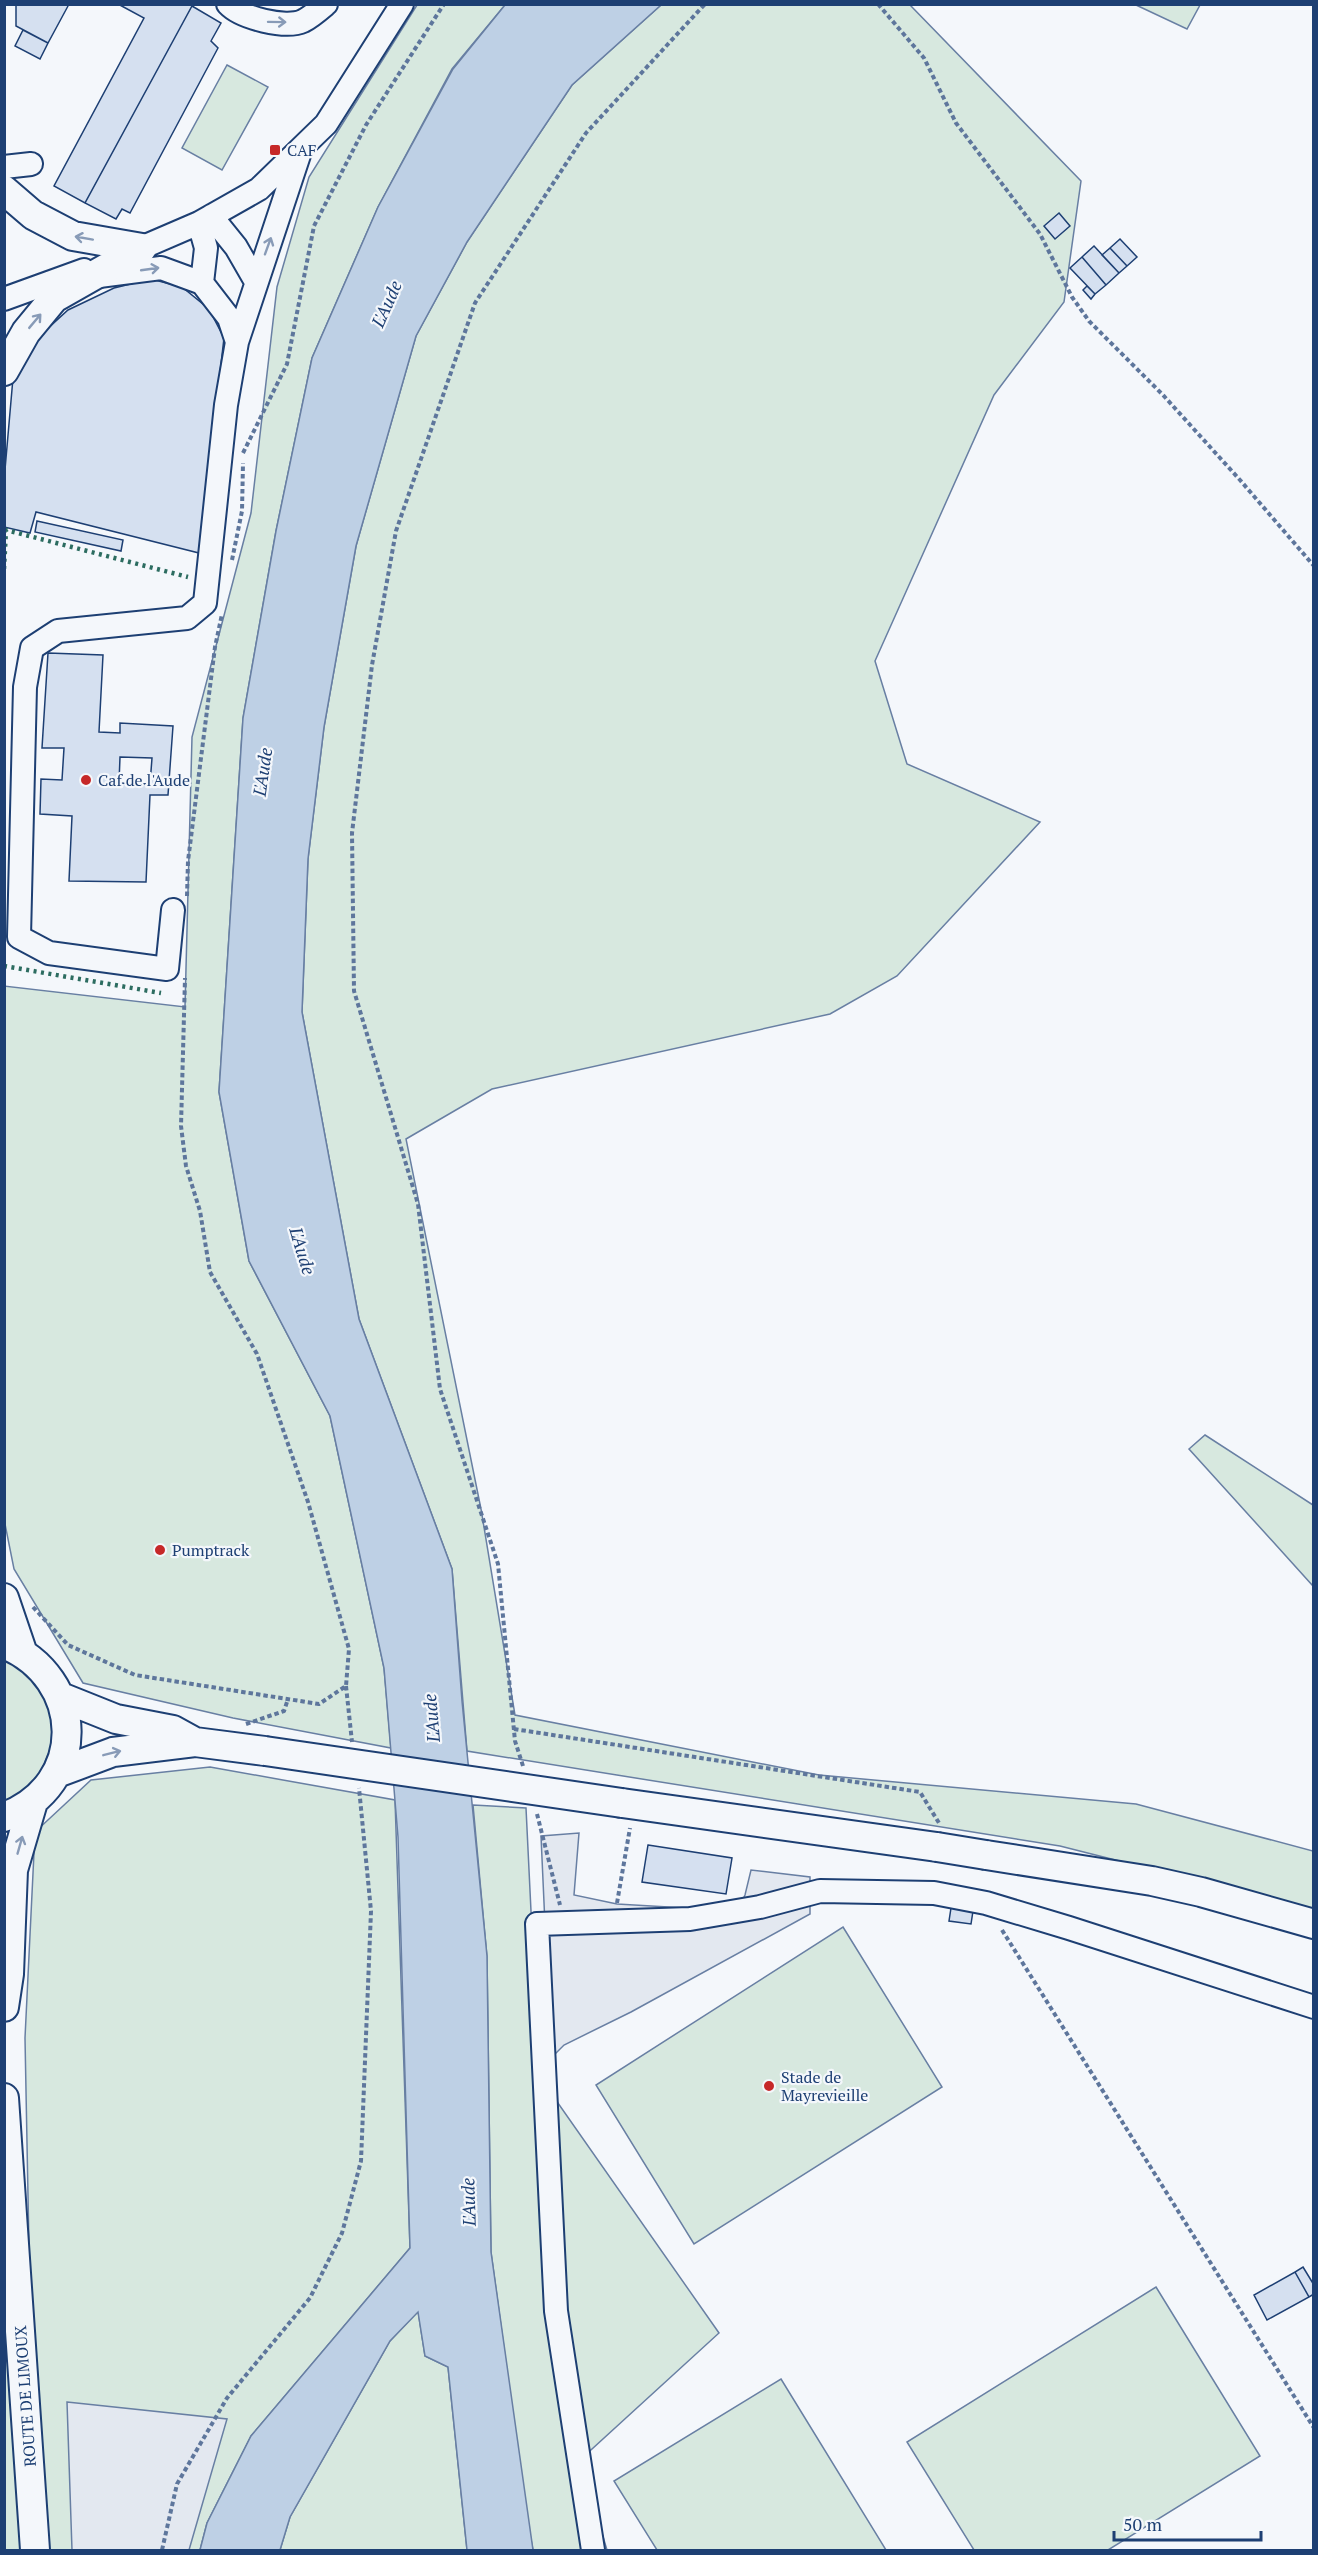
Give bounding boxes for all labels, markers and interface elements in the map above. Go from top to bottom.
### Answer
one-way arrow [267,16,287,28]
place label: CAF [287,139,317,161]
marker: CAF [268,143,282,157]
one-way arrow [75,232,95,243]
one-way arrow [263,238,274,256]
one-way arrow [140,263,159,274]
water label: L'Aude [365,276,407,332]
one-way arrow [28,314,42,329]
water label: L'Aude [247,746,277,799]
place label: Caf de l'Aude [98,769,190,791]
marker: Caf de l'Aude [79,773,93,787]
water label: L'Aude [284,1223,322,1277]
place label: Pumptrack [172,1539,250,1561]
marker: Pumptrack [153,1543,167,1557]
water label: L'Aude [417,1693,445,1744]
one-way arrow [102,1747,121,1759]
one-way arrow [15,1836,26,1855]
place label: Stade de Mayrevieille [781,2066,868,2106]
marker: Stade de Mayrevieille [762,2079,776,2093]
water label: L'Aude [455,2177,481,2228]
street label: ROUTE DE LIMOUX [9,2324,41,2467]
scale bar [1114,2504,1261,2542]
text: 50 m [1123,2512,1163,2536]

